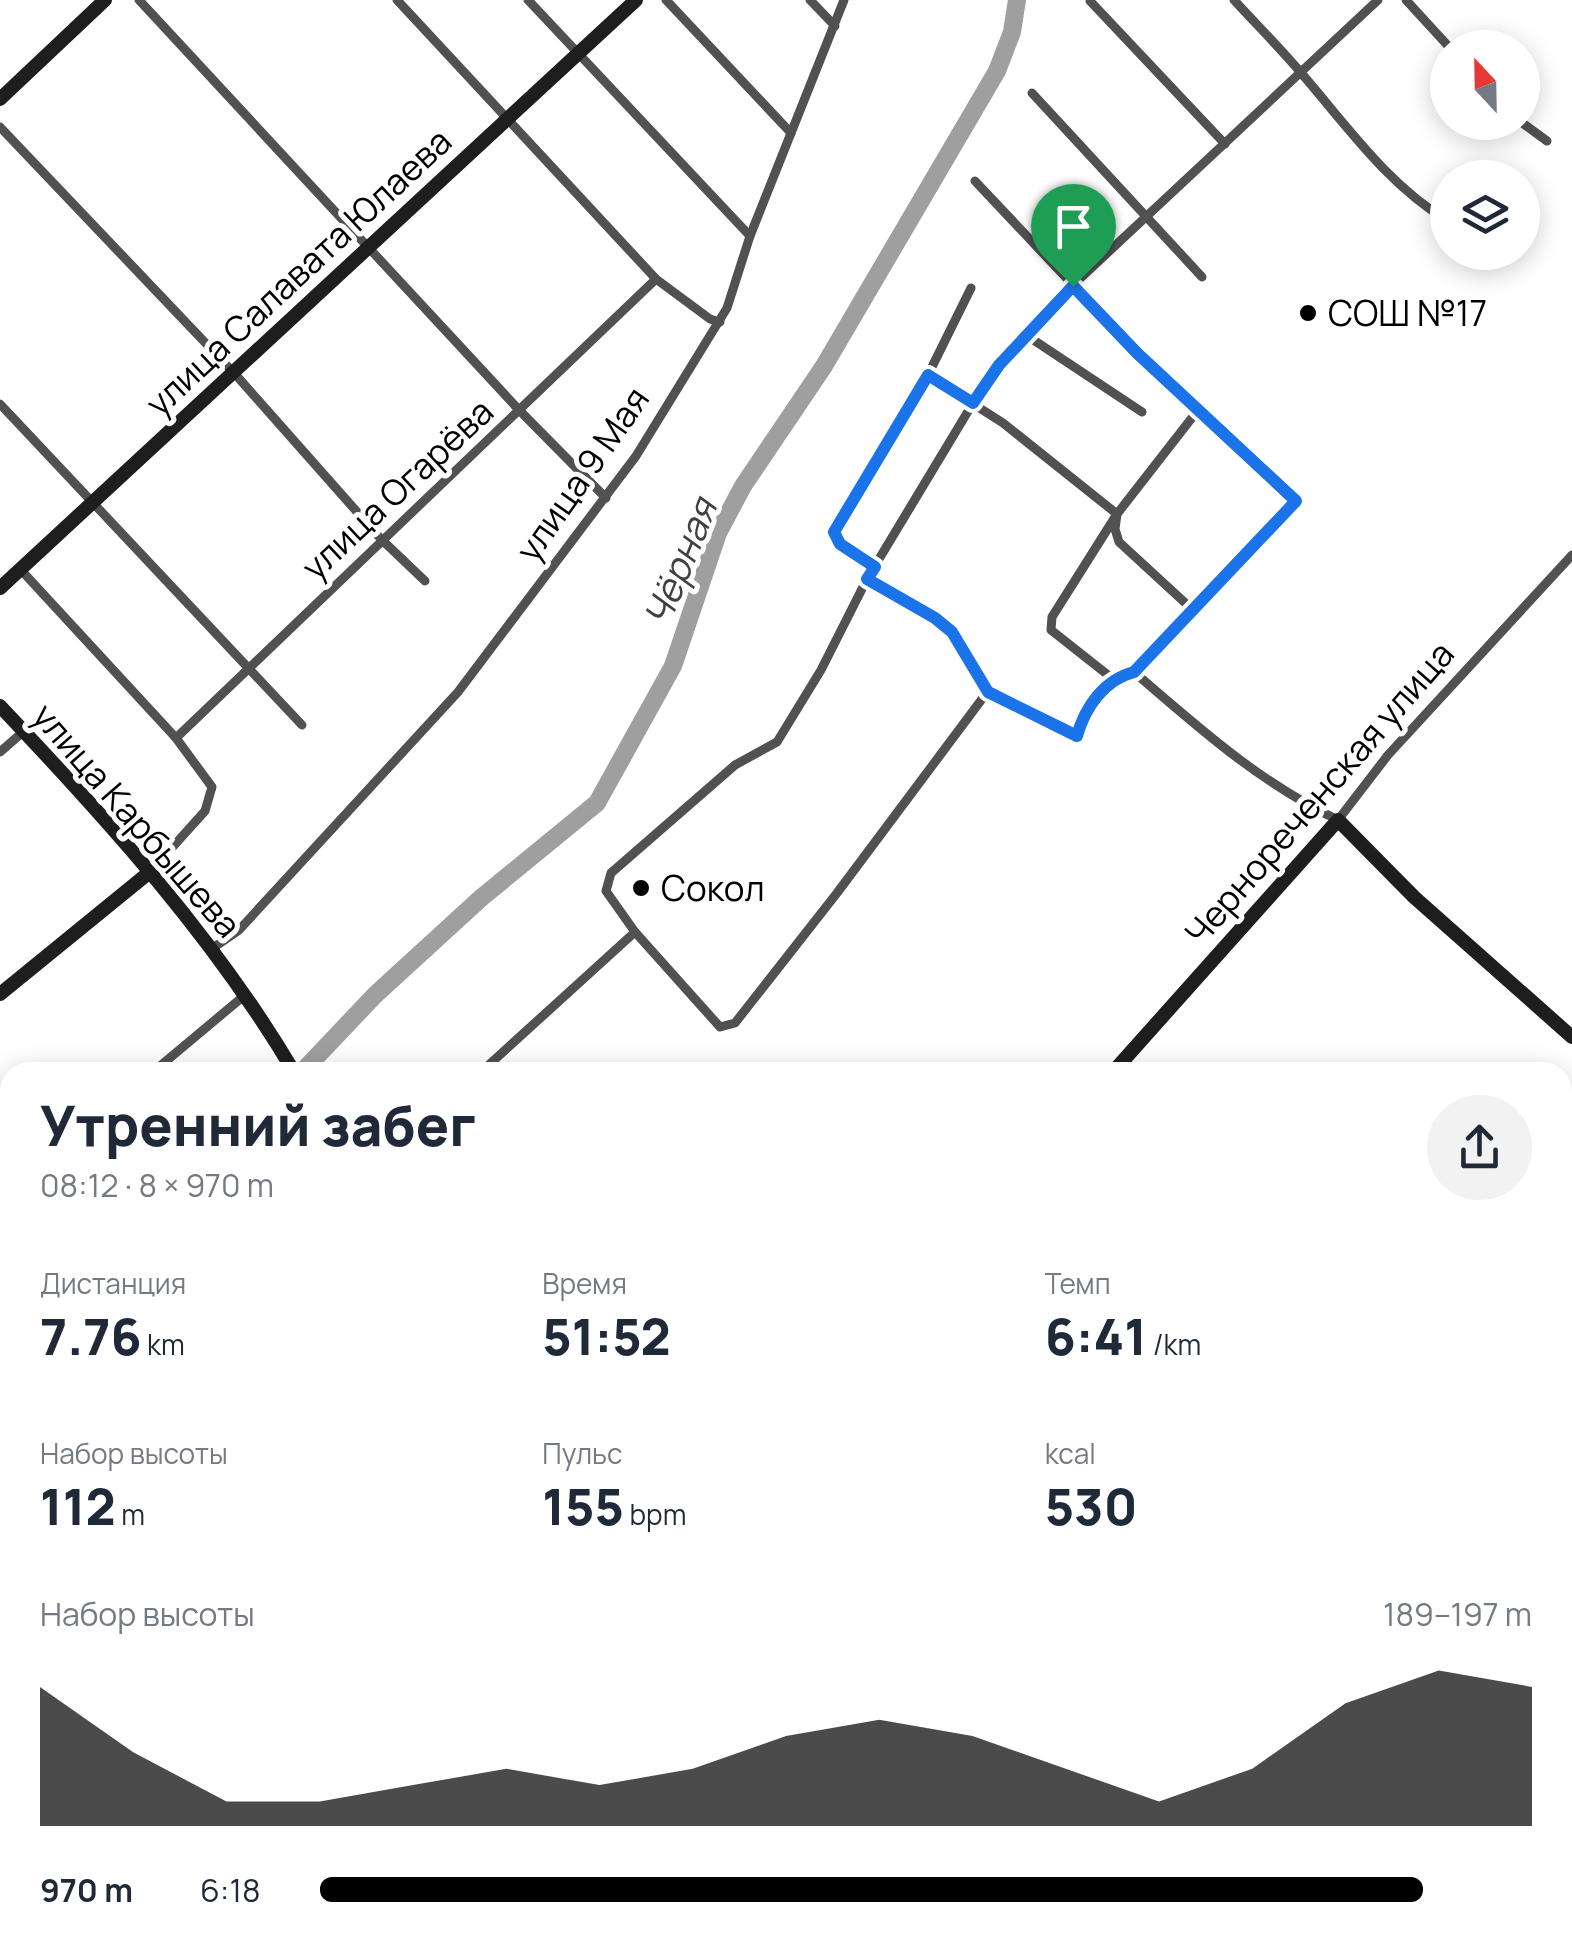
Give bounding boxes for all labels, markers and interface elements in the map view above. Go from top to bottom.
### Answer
north arrow [1430,30,1540,140]
map controls [1430,30,1540,270]
street label: улица Салавата Юлаева [135,117,461,427]
button: layers [1430,160,1540,270]
pin [1031,184,1116,287]
icon: arrive [1046,199,1101,254]
place label: СОШ №17 [1328,289,1487,337]
marker: СОШ №17 [1297,302,1319,324]
street label: улица 9 Мая [504,377,660,571]
street label: улица Огарёва [291,388,503,590]
water label: Чёрная [630,487,729,634]
street label: Чернореченская улица [1174,631,1464,955]
street label: улица Карбышева [22,693,252,947]
place label: Сокол [661,864,765,912]
marker: Сокол [630,877,652,899]
text: Утренний забег [40,1087,476,1163]
button: share [1427,1095,1532,1200]
text: 08:12 · 8 × 970 m [40,1163,274,1207]
text: Дистанция [40,1264,186,1302]
text: Время [542,1264,627,1302]
text: Темп [1045,1264,1111,1302]
text: 7.76 [40,1302,142,1370]
text: 51:52 [542,1302,671,1370]
text: 6:41 [1045,1302,1147,1370]
text: km [142,1325,185,1363]
text: /km [1147,1325,1201,1363]
text: Набор высоты [40,1434,228,1472]
text: Пульс [542,1434,622,1472]
text: kcal [1045,1434,1096,1472]
text: 112 [40,1472,116,1540]
text: 155 [542,1472,624,1540]
text: 530 [1045,1472,1137,1540]
text: m [116,1495,145,1533]
text: bpm [624,1495,686,1533]
text: Набор высоты [40,1592,255,1636]
text: 189–197 m [1383,1592,1532,1636]
text: 970 m [40,1868,133,1912]
text: 6:18 [200,1868,260,1912]

